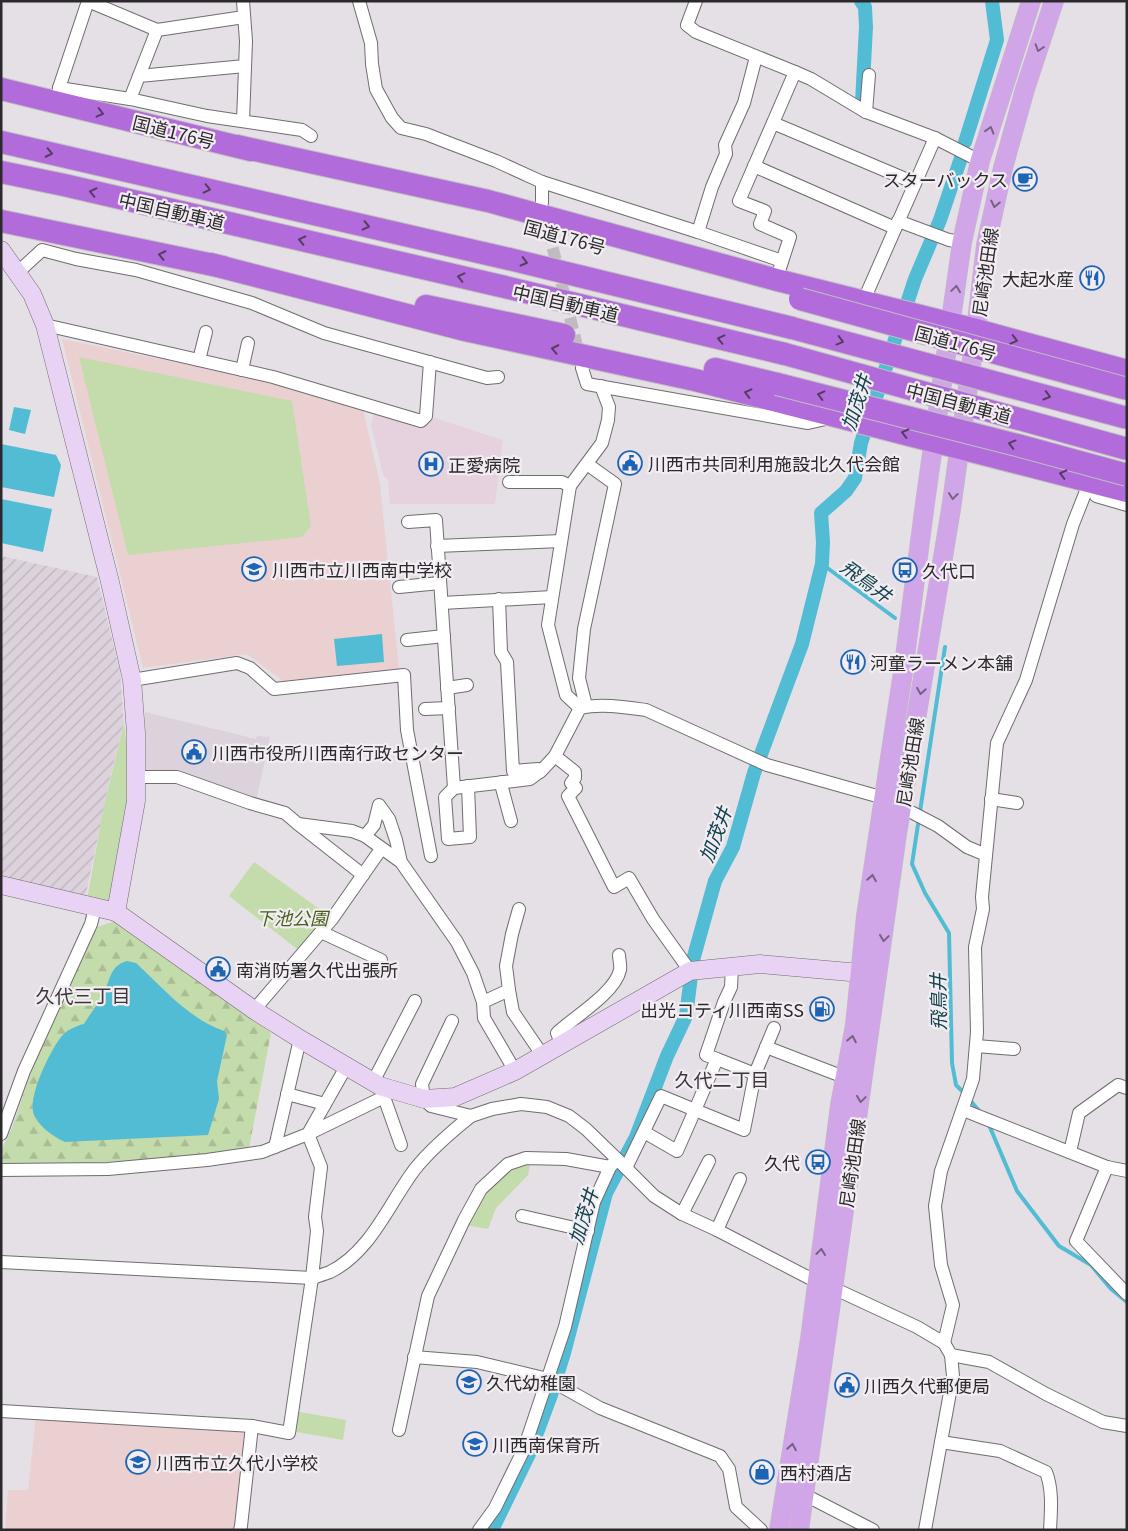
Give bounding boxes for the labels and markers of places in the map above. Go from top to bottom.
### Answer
place label: スターバックス [883,166,1008,192]
cafe icon: スターバックス [1012,166,1038,192]
place label: 大起水産 [1002,265,1074,291]
restaurant icon: 大起水産 [1079,265,1105,291]
public building icon: 川西市共同利用施設北久代会館 [617,450,643,476]
place label: 川西市共同利用施設北久代会館 [648,450,900,476]
hospital icon: 正愛病院 [418,451,444,477]
place label: 正愛病院 [448,451,520,477]
school or university icon: 川西市立川西南中学校 [241,556,267,582]
place label: 川西市立川西南中学校 [272,556,452,582]
bus stop icon: 久代口 [892,557,918,583]
place label: 久代口 [922,557,976,583]
restaurant icon: 河童ラーメン本舗 [840,649,866,675]
place label: 河童ラーメン本舗 [870,649,1013,675]
public building icon: 川西市役所川西南行政センター [181,739,207,765]
place label: 川西市役所川西南行政センター [212,739,464,765]
public building icon: 南消防署久代出張所 [205,956,231,982]
place label: 南消防署久代出張所 [236,956,398,982]
place label: 出光コティ川西南SS [640,996,804,1022]
fuel station icon: 出光コティ川西南SS [809,996,835,1022]
place label: 久代 [764,1149,800,1175]
bus stop icon: 久代 [805,1149,831,1175]
school or university icon: 久代幼稚園 [456,1369,482,1395]
place label: 久代幼稚園 [486,1369,576,1395]
public building icon: 川西久代郵便局 [834,1372,860,1398]
place label: 川西久代郵便局 [864,1372,990,1398]
school or university icon: 川西南保育所 [462,1431,488,1457]
place label: 川西南保育所 [492,1431,600,1457]
school or university icon: 川西市立久代小学校 [125,1449,151,1475]
place label: 川西市立久代小学校 [156,1449,318,1475]
shop icon: 西村酒店 [749,1459,775,1485]
place label: 西村酒店 [780,1459,852,1485]

